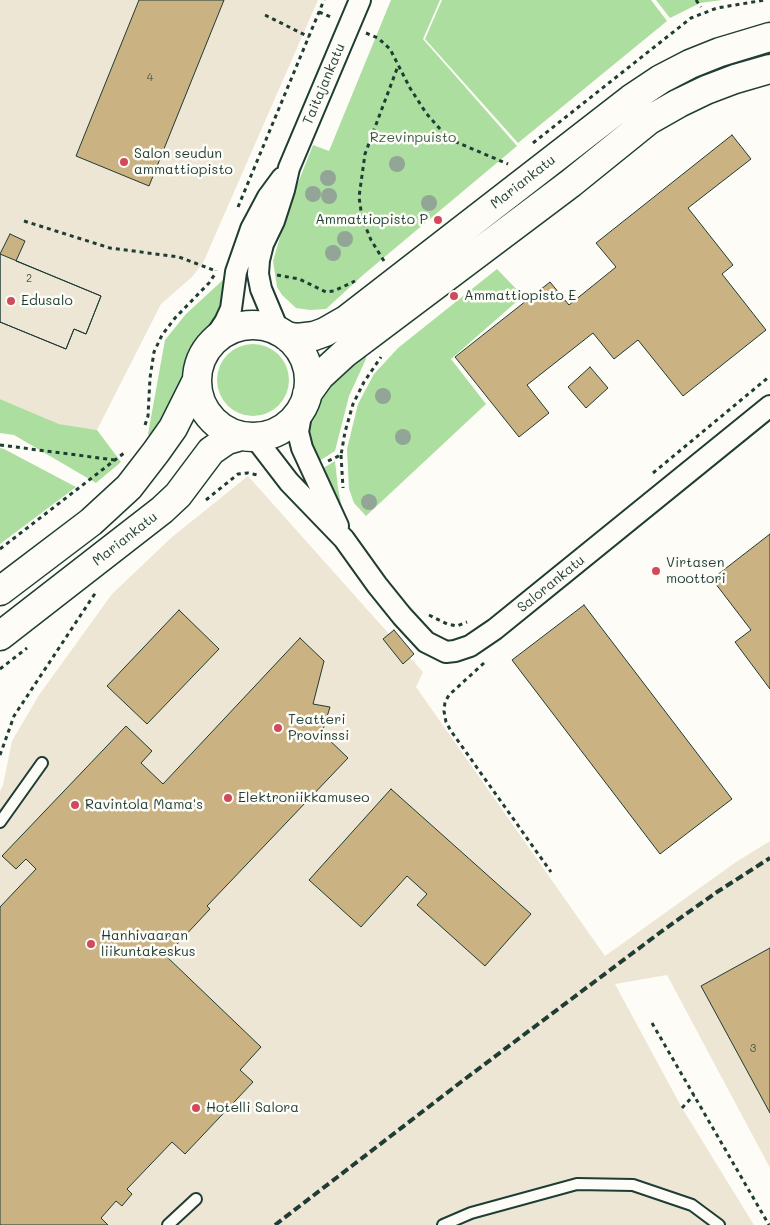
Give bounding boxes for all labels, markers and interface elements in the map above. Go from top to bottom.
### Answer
street label: Taitajankatu [299,41,349,127]
house number: 4 [147,71,153,85]
park label: Rzevinpuisto [370,130,456,146]
place label: Salon seudun ammattiopisto [134,146,233,178]
street label: Mariankatu [487,151,559,213]
marker: Salon seudun ammattiopisto [118,156,130,168]
place label: Ammattiopisto P [315,212,428,228]
marker: Ammattiopisto P [432,214,444,226]
house number: 2 [26,272,32,286]
place label: Ammattiopisto E [464,288,576,304]
marker: Ammattiopisto E [448,290,460,302]
place label: Edusalo [21,293,73,309]
marker: Edusalo [5,295,17,307]
street label: Mariankatu [89,508,161,570]
street label: Salorankatu [514,552,588,616]
place label: Virtasen moottori [666,555,726,588]
marker: Virtasen moottori [650,565,662,577]
place label: Teatteri Provinssi [288,712,349,744]
marker: Teatteri Provinssi [272,722,284,734]
place label: Elektroniikkamuseo [238,790,370,806]
marker: Elektroniikkamuseo [222,792,234,804]
place label: Ravintola Mama's [85,797,203,813]
marker: Ravintola Mama's [69,799,81,811]
place label: Hanhivaaran liikuntakeskus [101,928,196,960]
marker: Hanhivaaran liikuntakeskus [85,938,97,950]
house number: 3 [750,1042,756,1056]
place label: Hotelli Salora [206,1100,299,1116]
marker: Hotelli Salora [190,1102,202,1114]

